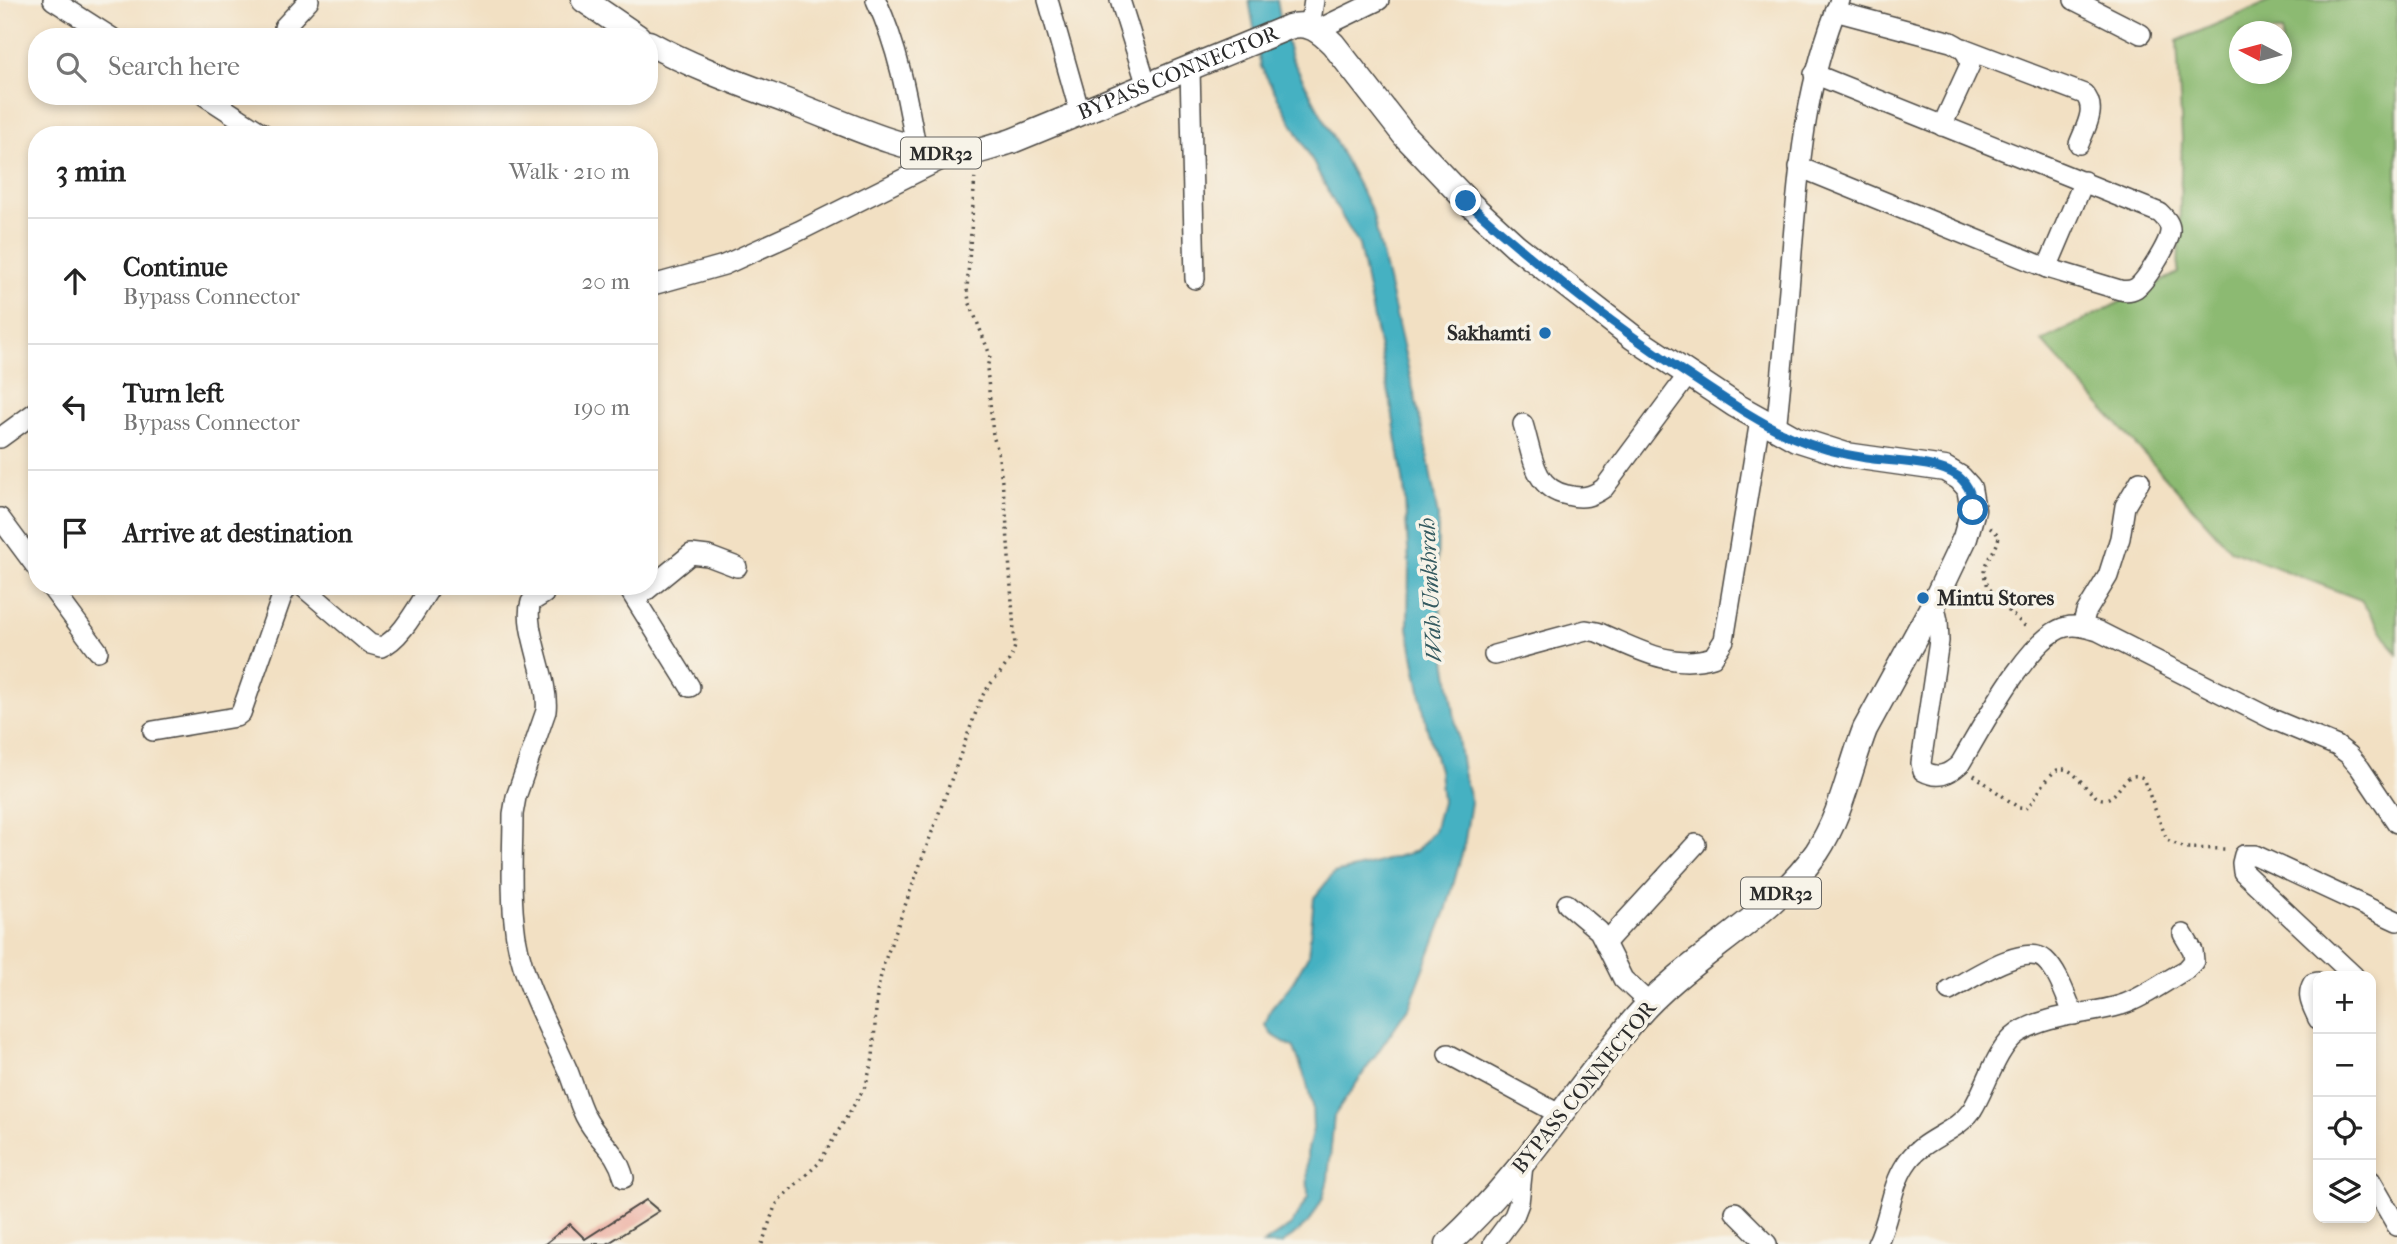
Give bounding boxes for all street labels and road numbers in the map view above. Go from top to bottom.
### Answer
street label: BYPASS CONNECTOR [1074,20,1283,125]
road number: MDR32 [901,138,981,168]
road number: MDR32 [1741,878,1821,908]
street label: BYPASS CONNECTOR [1507,995,1661,1178]

